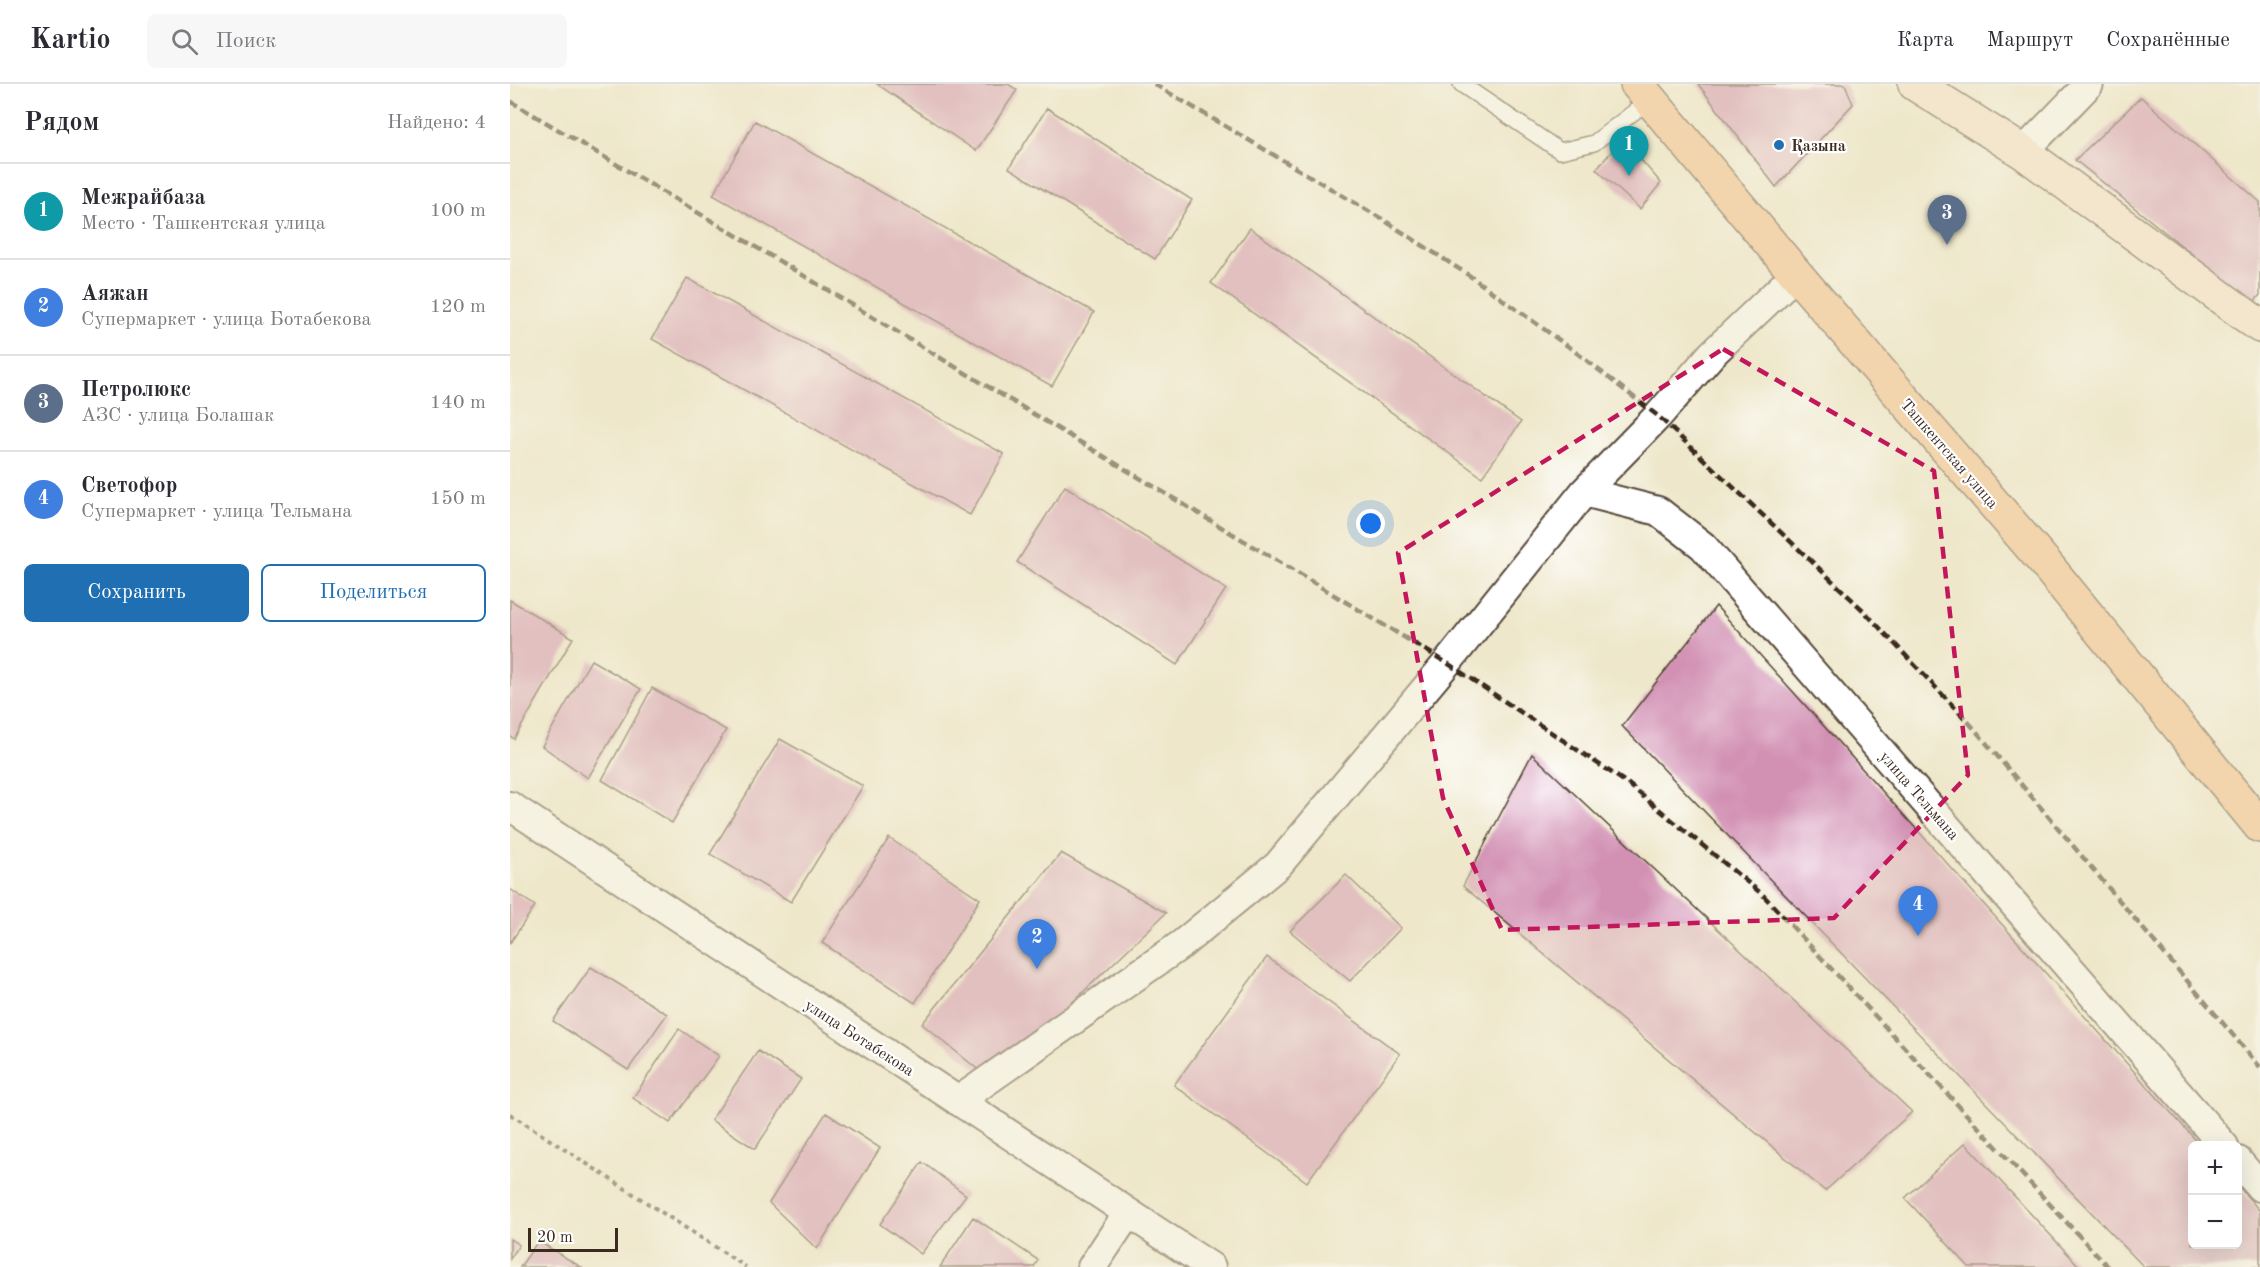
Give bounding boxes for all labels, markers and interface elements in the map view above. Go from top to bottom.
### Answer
search box [147,14,567,68]
icon: search [168,25,201,58]
text: Kartio [30,27,111,55]
text: Поиск [216,30,276,52]
text: Карта [1897,30,1954,51]
text: Маршрут [1987,30,2073,51]
text: Сохранённые [2106,30,2230,51]
text: Рядом [24,110,99,136]
text: Найдено: 4 [387,113,486,133]
pin: 1 [1610,126,1648,176]
marker: Қазына [1772,138,1786,152]
place label: Қазына [1791,139,1846,155]
text: Межрайбаза [81,187,206,209]
pin: 3 [1928,196,1966,245]
text: 1 [38,201,49,221]
text: 100 m [430,201,486,221]
text: Место · Ташкентская улица [81,214,326,234]
text: Аяжан [81,283,149,305]
text: 2 [38,297,49,317]
text: 120 m [430,297,486,317]
text: Супермаркет · улица Ботабекова [81,310,371,330]
text: Петролюкс [81,379,191,401]
text: 3 [38,393,49,413]
text: 140 m [430,393,486,413]
street label: Ташкентская улица [1897,397,2000,512]
text: АЗС · улица Болашак [81,406,274,426]
text: Светофор [81,475,177,497]
text: 4 [38,489,49,509]
text: 150 m [430,489,486,509]
text: Супермаркет · улица Тельмана [81,502,352,522]
your location [1356,509,1385,538]
button: Сохранить [24,564,249,622]
button: Поделиться [261,564,486,622]
street label: улица Тельмана [1876,749,1961,844]
pin: 4 [1898,886,1938,936]
pin: 2 [1018,920,1056,969]
street label: улица Ботабекова [801,997,917,1080]
map controls [2188,1141,2242,1249]
button: + [2188,1141,2242,1195]
button: − [2188,1195,2242,1249]
scale bar [528,1225,618,1252]
text: 20 m [537,1230,573,1246]

